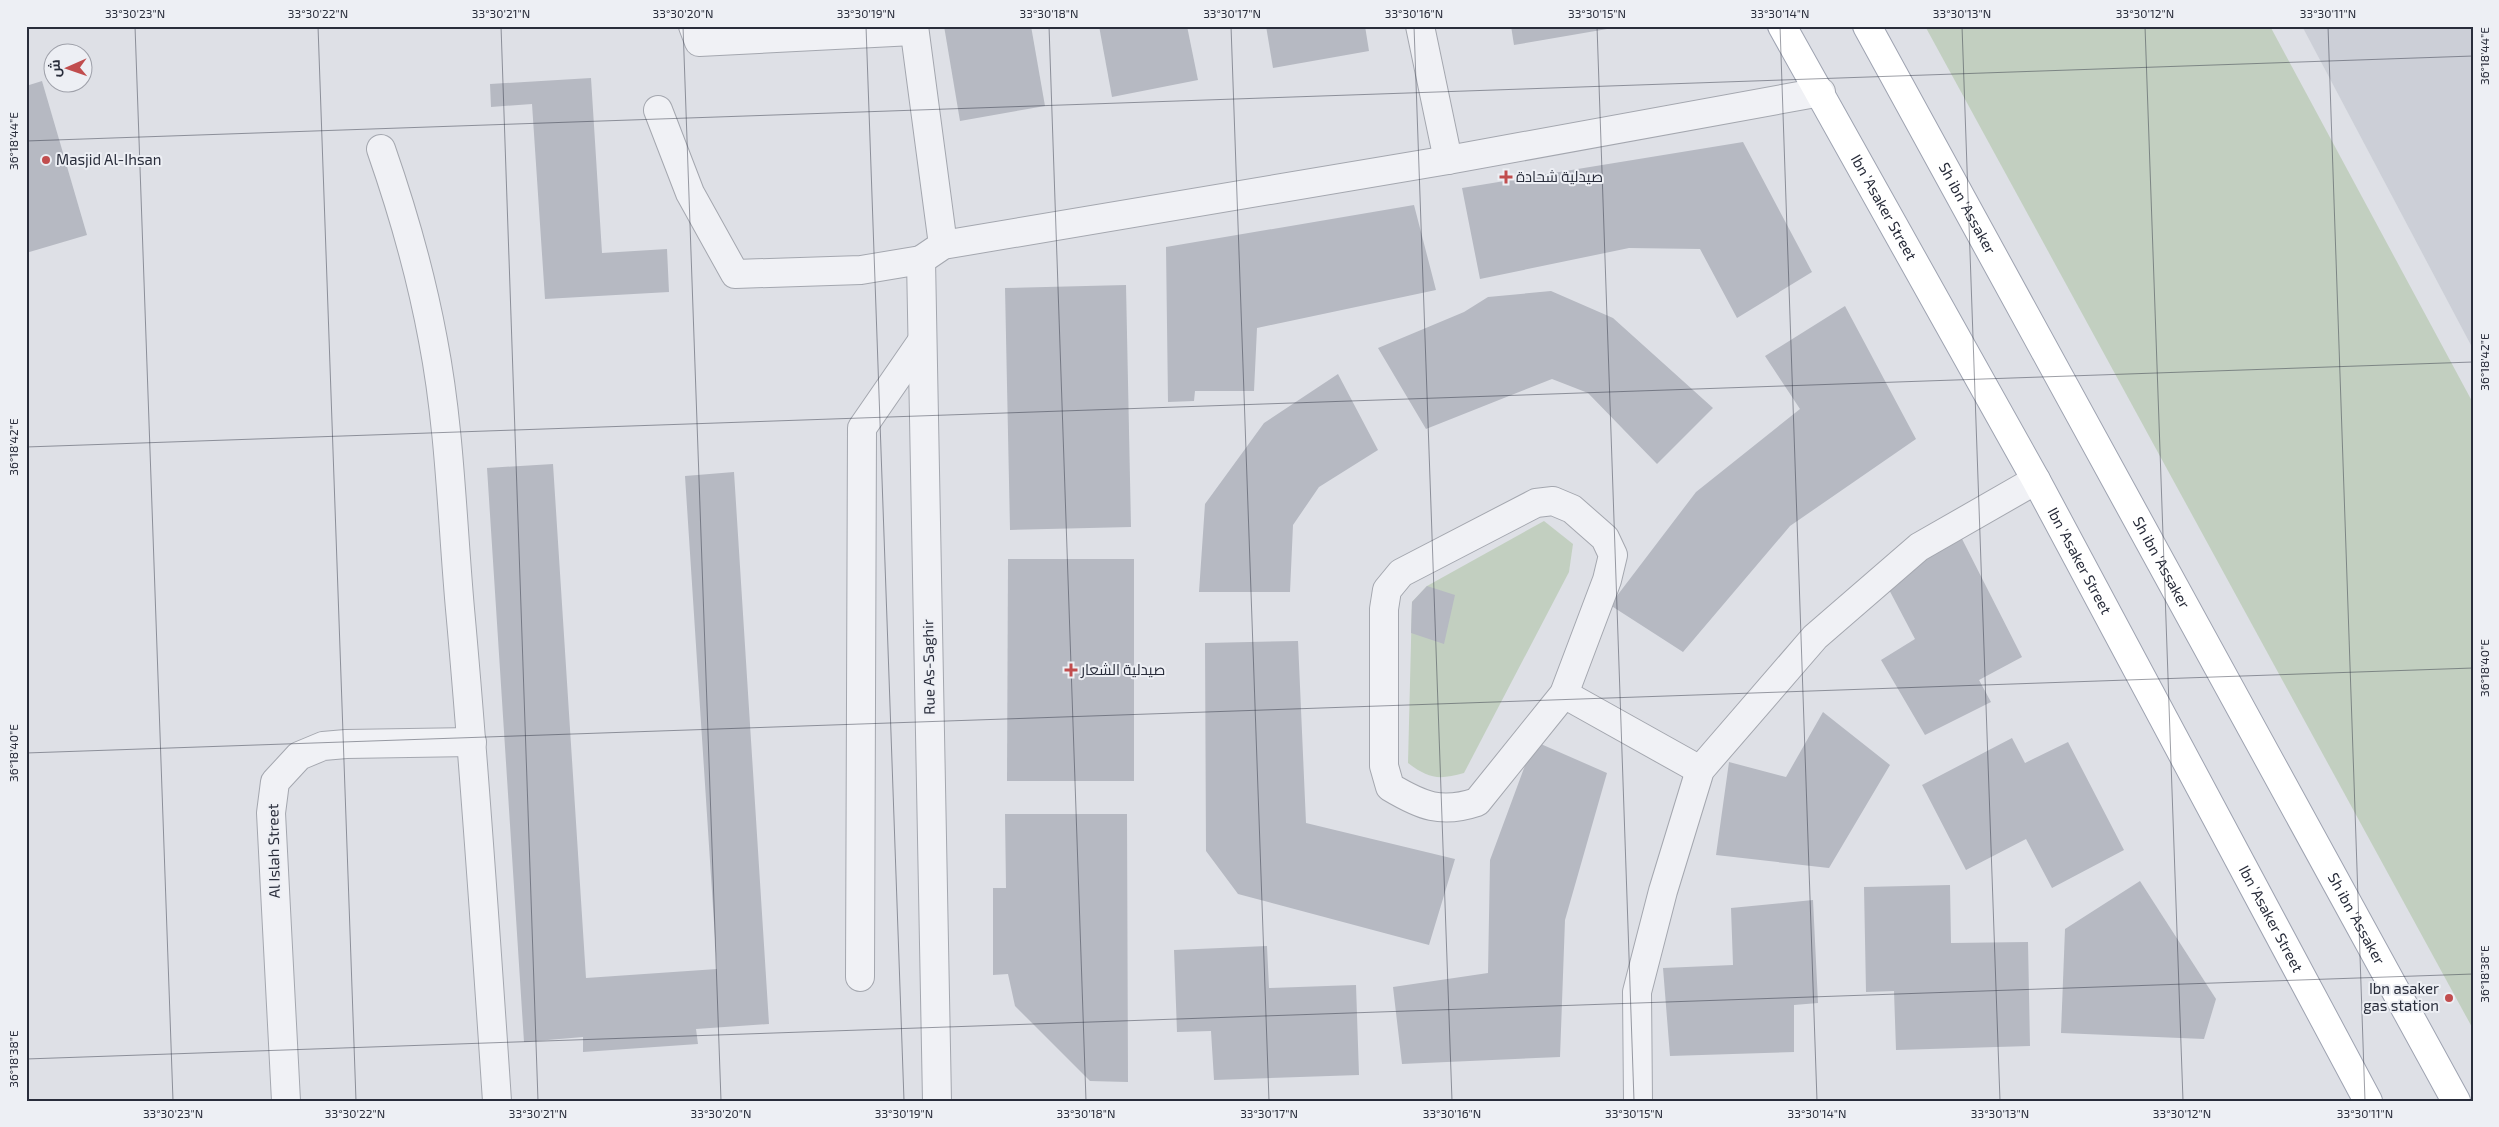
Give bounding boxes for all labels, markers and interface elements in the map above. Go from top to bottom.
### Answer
text: 33°30'23"N [105,6,165,20]
text: 33°30'22"N [288,6,348,20]
text: 33°30'21"N [472,6,530,20]
text: 33°30'20"N [653,6,713,20]
text: 33°30'19"N [837,6,895,20]
text: 33°30'18"N [1020,6,1078,20]
text: 33°30'17"N [1203,6,1261,20]
text: 33°30'16"N [1385,6,1443,20]
text: 33°30'15"N [1568,6,1626,20]
text: 33°30'14"N [1751,6,1809,20]
text: 33°30'13"N [1933,6,1991,20]
text: 33°30'12"N [2116,6,2174,20]
text: 33°30'11"N [2300,6,2356,20]
text: 36°18'44"E [2477,27,2491,85]
north arrow [42,42,92,92]
text: ش [46,59,64,78]
text: 36°18'44"E [6,112,20,170]
place label: Masjid Al-Ihsan [56,150,162,169]
street label: Ibn 'Asaker Street [1848,151,1921,263]
marker: Masjid Al-Ihsan [40,154,52,166]
street label: Sh ibn 'Assaker [1936,159,2000,257]
place label: صيدلية شحادة [1516,167,1603,185]
marker: صيدلية شحادة [1500,171,1512,183]
text: 36°18'42"E [2477,333,2491,391]
text: 36°18'42"E [6,418,20,476]
street label: Ibn 'Asaker Street [2044,504,2116,617]
street label: Sh ibn 'Assaker [2130,513,2194,611]
street label: Rue As-Saghir [918,619,938,715]
text: 36°18'40"E [2477,639,2491,697]
place label: صيدلية الشعار [1080,660,1165,679]
marker: صيدلية الشعار [1065,664,1077,676]
text: 36°18'40"E [6,724,20,782]
street label: Al Islah Street [263,803,283,899]
street label: Ibn 'Asaker Street [2236,862,2308,975]
street label: Sh ibn 'Assaker [2325,869,2389,967]
text: 36°18'38"E [2477,945,2491,1003]
place label: Ibn asaker gas station [2363,979,2439,1014]
marker: Ibn asaker gas station [2443,992,2455,1004]
text: 36°18'38"E [6,1030,20,1088]
text: 33°30'23"N [143,1106,203,1120]
text: 33°30'22"N [325,1106,385,1120]
text: 33°30'21"N [509,1106,567,1120]
text: 33°30'20"N [691,1106,751,1120]
text: 33°30'19"N [875,1106,933,1120]
text: 33°30'18"N [1057,1106,1115,1120]
text: 33°30'17"N [1240,1106,1298,1120]
text: 33°30'16"N [1423,1106,1481,1120]
text: 33°30'15"N [1605,1106,1663,1120]
text: 33°30'14"N [1788,1106,1846,1120]
text: 33°30'13"N [1971,1106,2029,1120]
text: 33°30'12"N [2153,1106,2211,1120]
text: 33°30'11"N [2337,1106,2393,1120]

